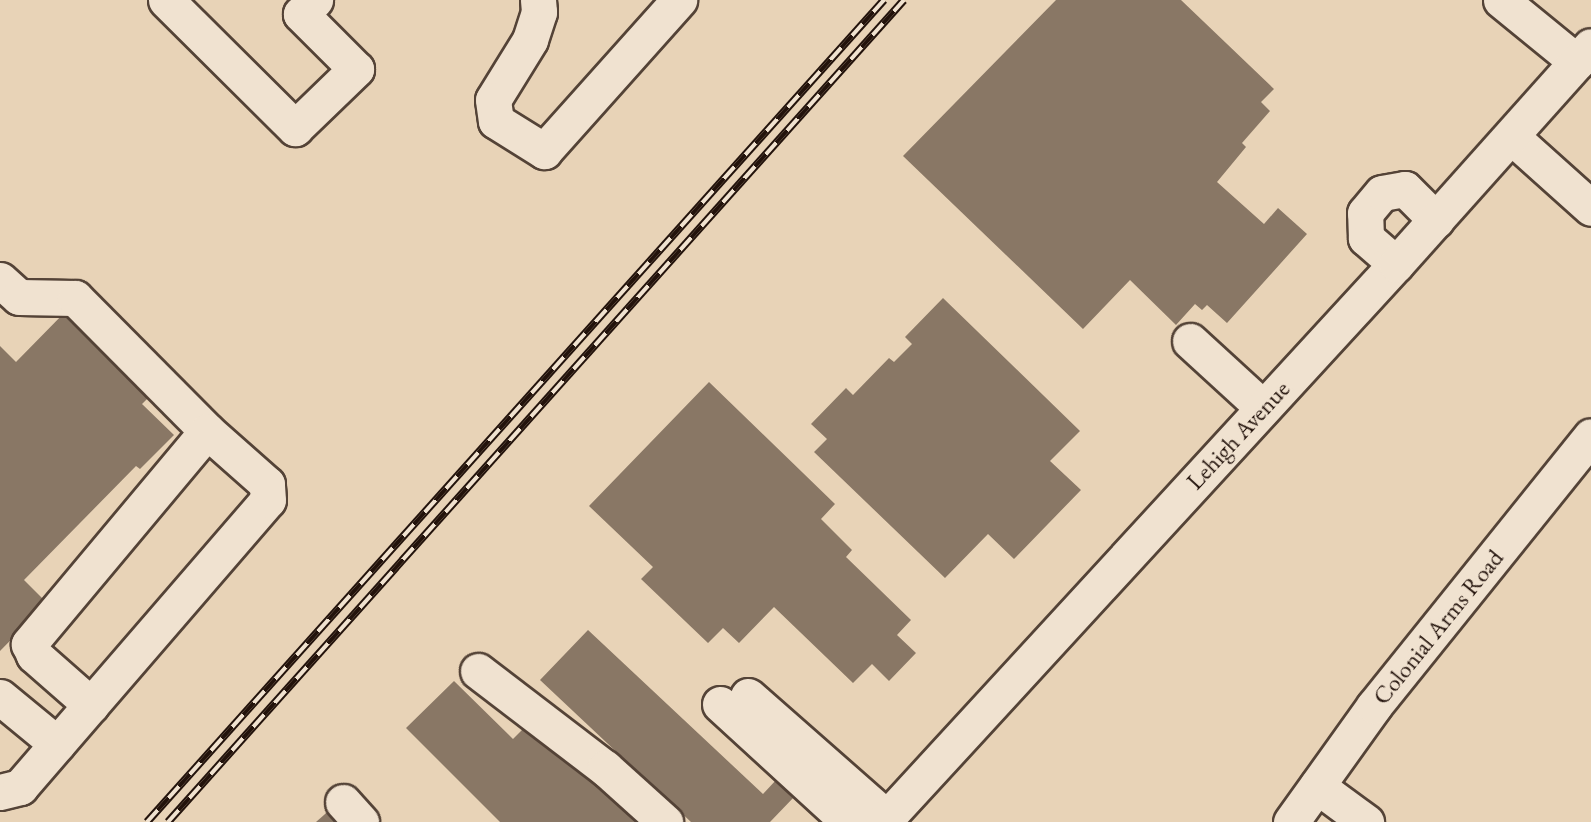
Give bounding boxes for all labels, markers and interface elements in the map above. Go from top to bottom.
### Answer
street label: Lehigh Avenue [1180,375,1296,495]
street label: Colonial Arms Road [1367,544,1509,710]

